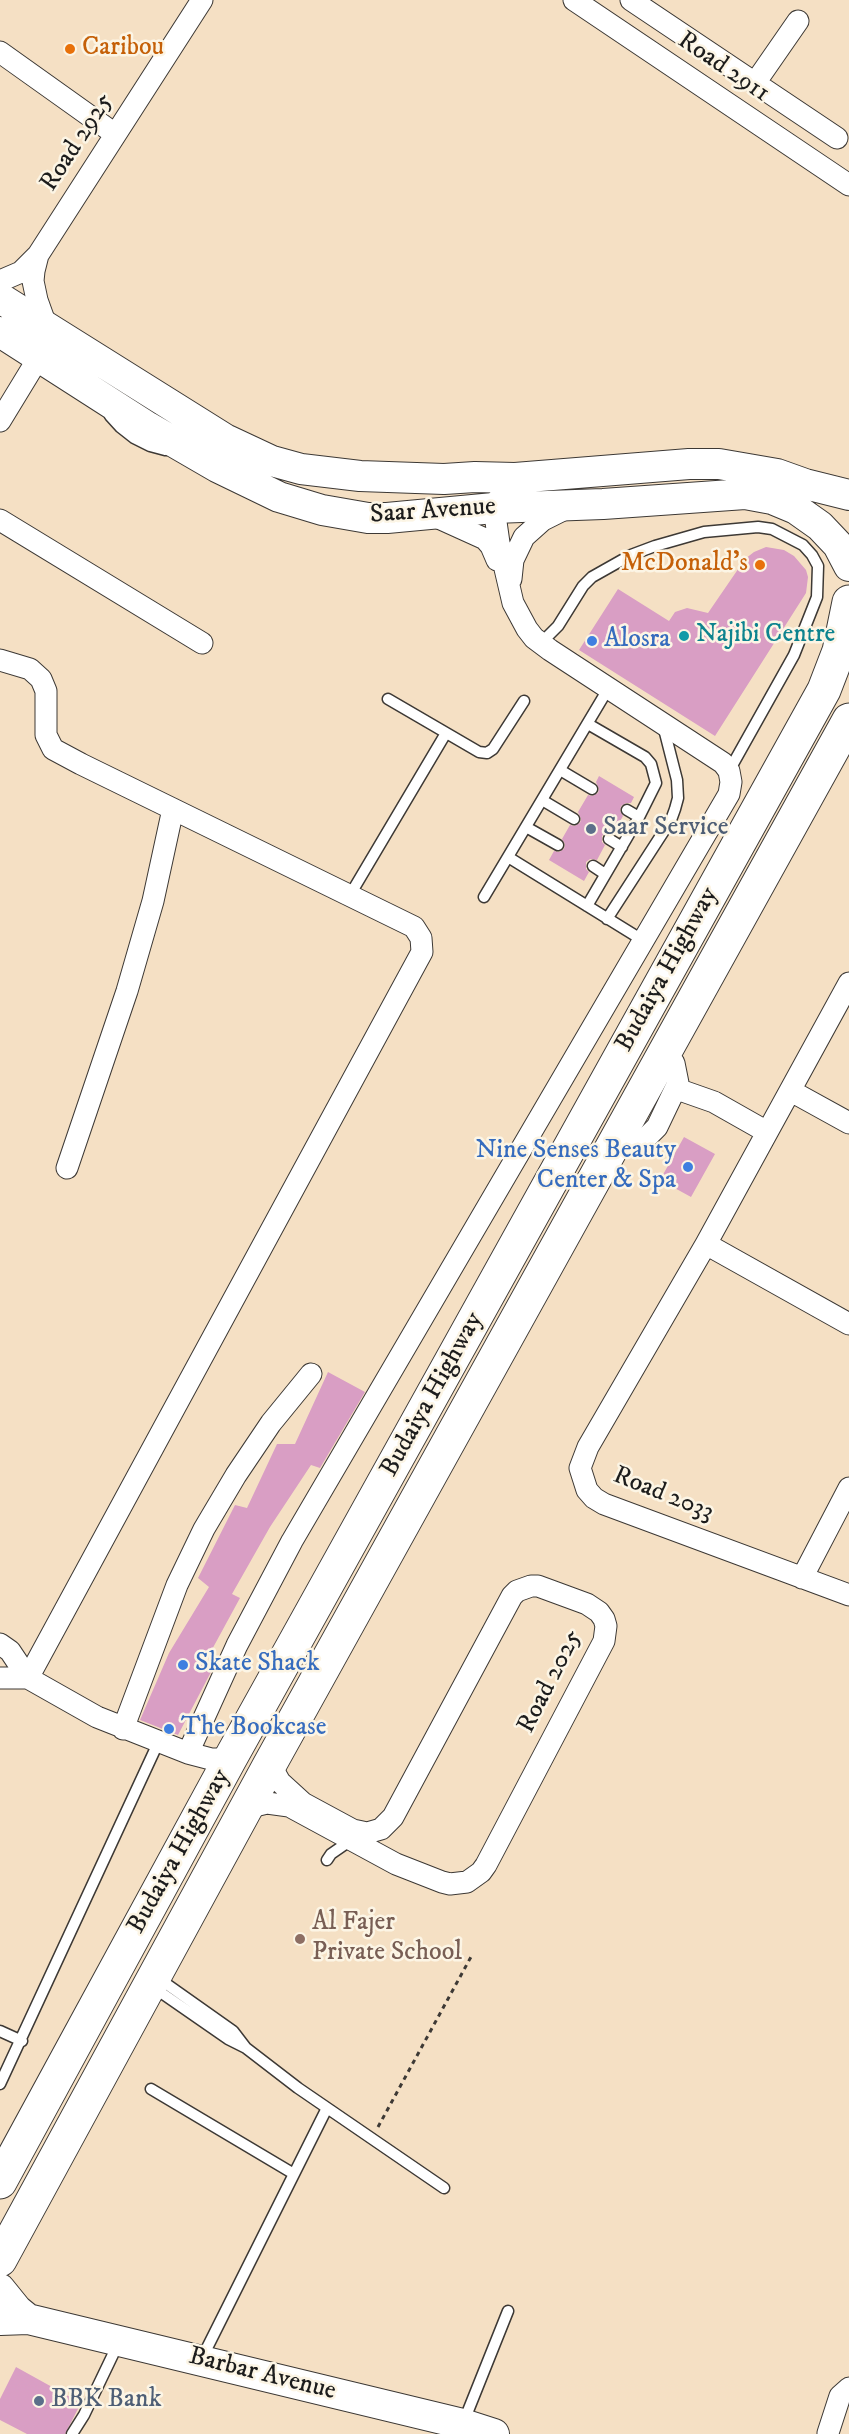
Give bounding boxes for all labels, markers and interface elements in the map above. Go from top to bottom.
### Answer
street label: Road 2911 [671,26,775,110]
place label: Caribou [82,33,164,65]
marker: Caribou [63,42,77,56]
street label: Road 2925 [35,88,121,198]
street label: Saar Avenue [369,492,497,532]
place label: McDonald's [621,549,748,581]
marker: McDonald's [753,558,767,572]
place label: Najibi Centre [696,620,835,652]
place label: Alosra [604,625,670,657]
marker: Najibi Centre [677,629,691,643]
marker: Alosra [585,634,599,648]
place label: Saar Service [603,813,729,845]
marker: Saar Service [584,822,598,836]
street label: Budaiya Highway [610,882,726,1058]
place label: Nine Senses Beauty Center & Spa [476,1136,676,1198]
marker: Nine Senses Beauty Center & Spa [681,1160,695,1174]
street label: Budaiya Highway [375,1307,491,1483]
street label: Road 2033 [608,1461,718,1529]
street label: Road 2025 [512,1625,590,1739]
place label: Skate Shack [195,1649,320,1681]
marker: Skate Shack [176,1658,190,1672]
place label: The Bookcase [181,1713,327,1745]
marker: The Bookcase [162,1722,176,1736]
street label: Budaiya Highway [122,1764,238,1940]
place label: Al Fajer Private School [312,1908,462,1970]
marker: Al Fajer Private School [293,1932,307,1946]
street label: Barbar Avenue [185,2342,339,2408]
place label: BBK Bank [51,2385,162,2417]
marker: BBK Bank [32,2394,46,2408]

